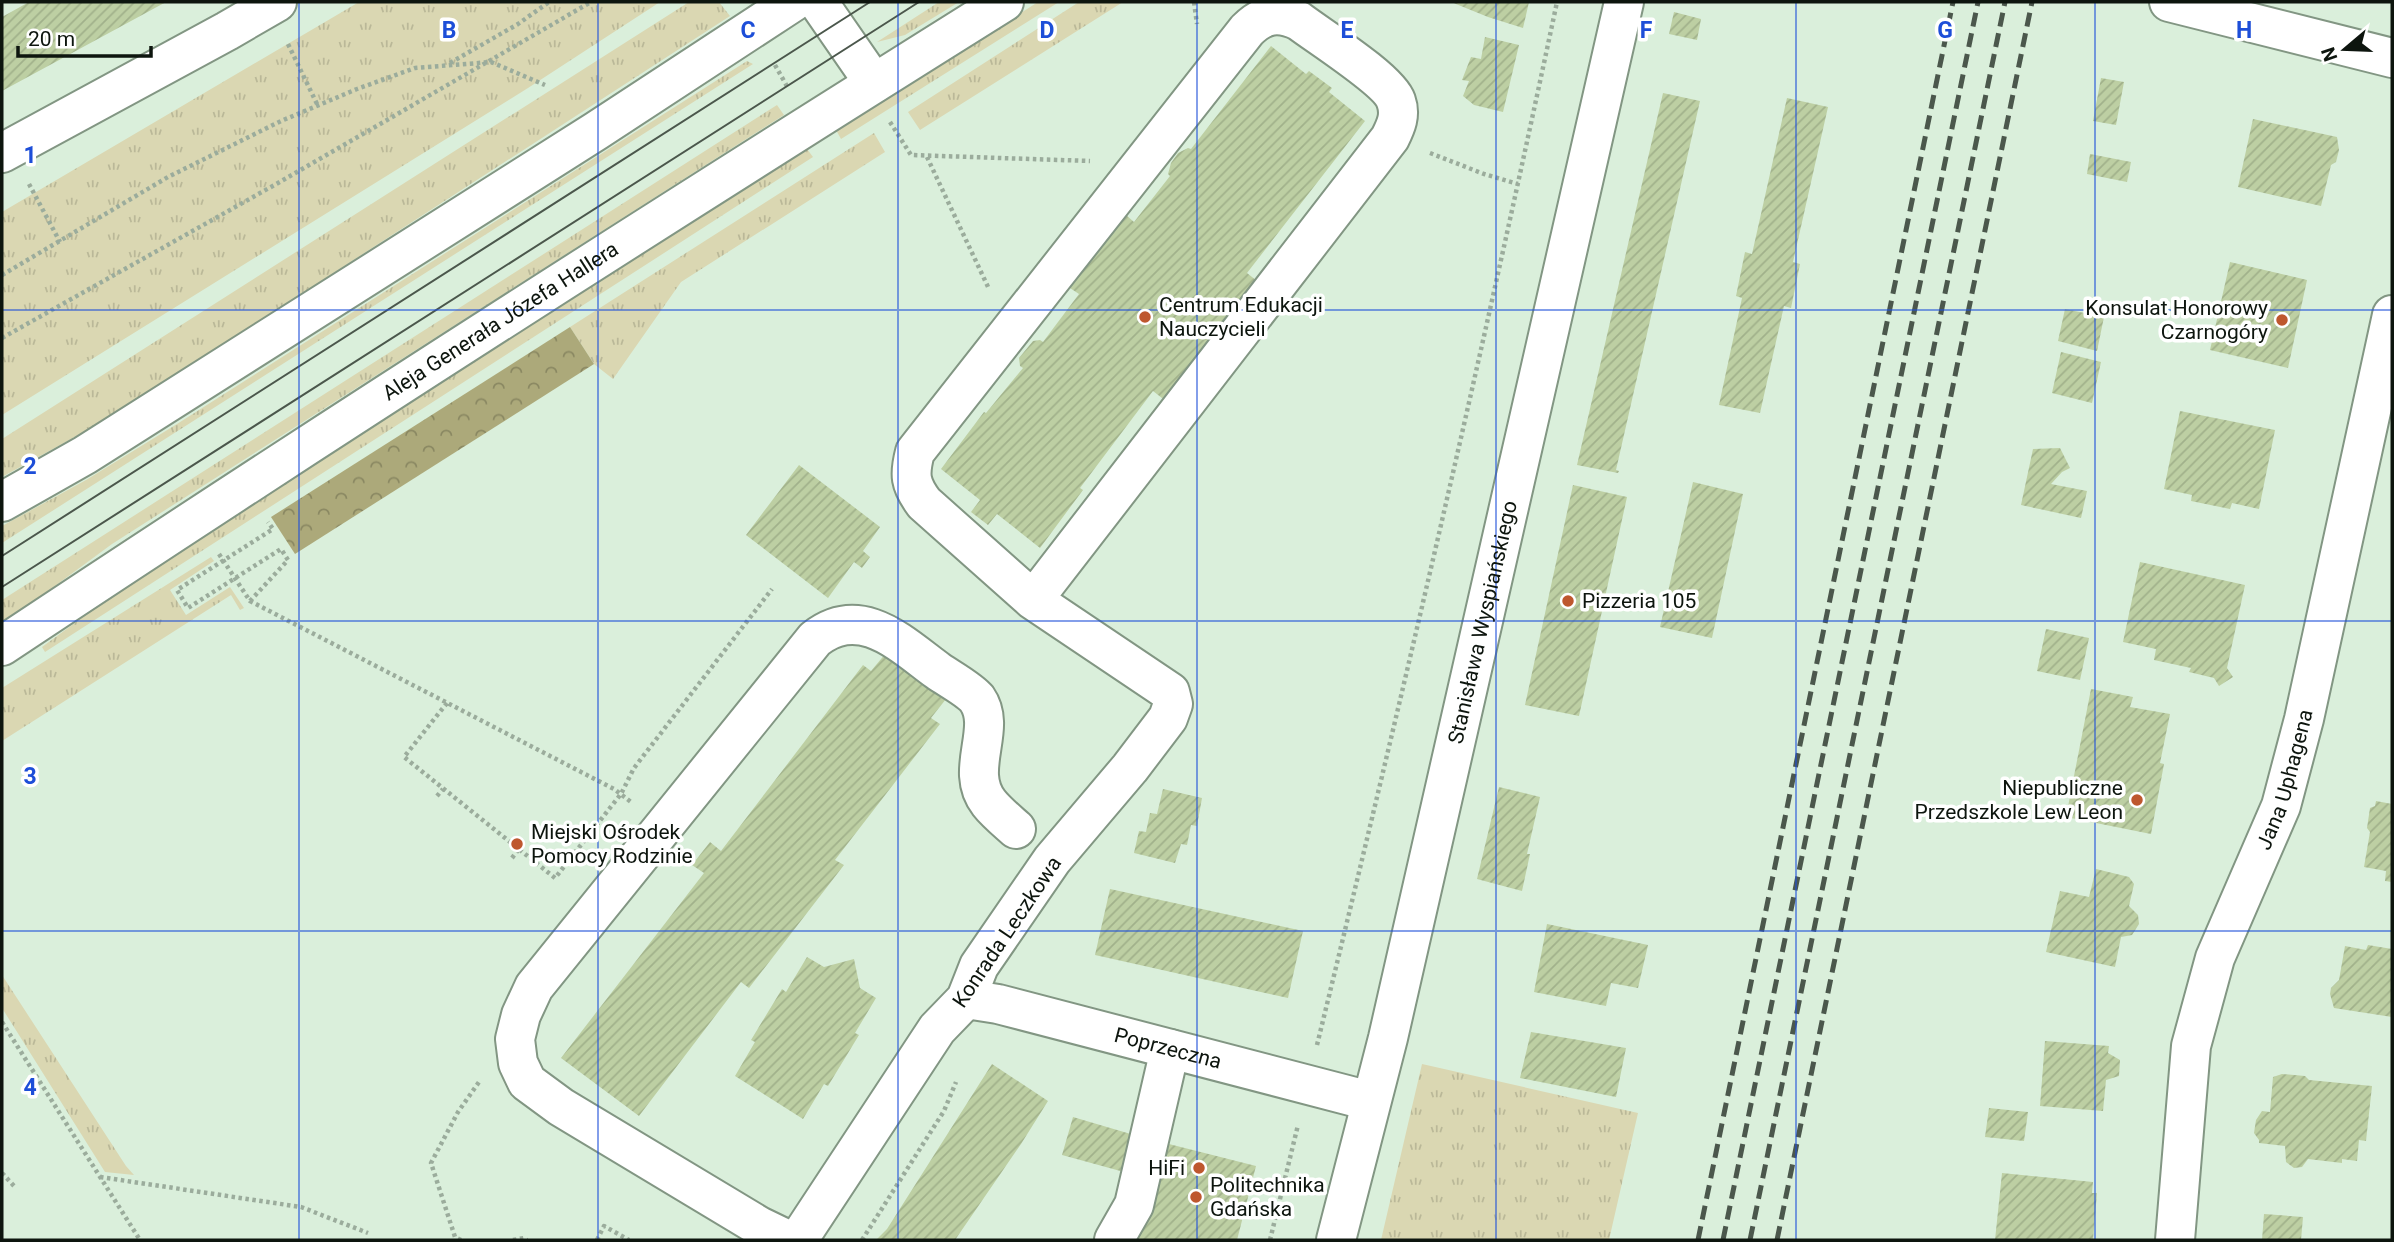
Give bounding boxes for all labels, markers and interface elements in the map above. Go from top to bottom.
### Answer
scale bar [18,14,150,58]
north arrow [2310,14,2380,84]
text: B [442,17,456,44]
text: C [740,17,756,44]
text: D [1040,17,1054,44]
text: E [1341,17,1354,44]
text: F [1640,17,1653,44]
text: G [1937,17,1953,44]
text: H [2236,17,2252,44]
text: 20 m [28,27,75,51]
text: N [2316,44,2342,64]
text: 1 [23,142,37,169]
street label: Aleja Generała Józefa Hallera [378,237,623,405]
place label: Centrum Edukacji Nauczycieli [1159,293,1323,341]
place label: Konsulat Honorowy Czarnogóry [2085,296,2268,344]
marker: Centrum Edukacji Nauczycieli [1137,309,1153,325]
marker: Konsulat Honorowy Czarnogóry [2274,312,2290,328]
text: 2 [23,453,37,480]
street label: Stanisława Wyspiańskiego [1443,498,1522,746]
place label: Pizzeria 105 [1582,589,1696,613]
marker: Pizzeria 105 [1560,593,1576,609]
street label: Jana Uphagena [2251,707,2318,853]
text: 3 [23,763,37,790]
place label: Niepubliczne Przedszkole Lew Leon [1915,776,2123,824]
marker: Niepubliczne Przedszkole Lew Leon [2129,792,2145,808]
place label: Miejski Ośrodek Pomocy Rodzinie [531,820,693,868]
marker: Miejski Ośrodek Pomocy Rodzinie [509,836,525,852]
street label: Konrada Leczkowa [948,852,1066,1012]
street label: Poprzeczna [1112,1023,1224,1074]
text: 4 [23,1074,37,1101]
place label: HiFi [1148,1156,1185,1180]
marker: HiFi [1191,1160,1207,1176]
place label: Politechnika Gdańska [1210,1173,1325,1221]
marker: Politechnika Gdańska [1188,1189,1204,1205]

